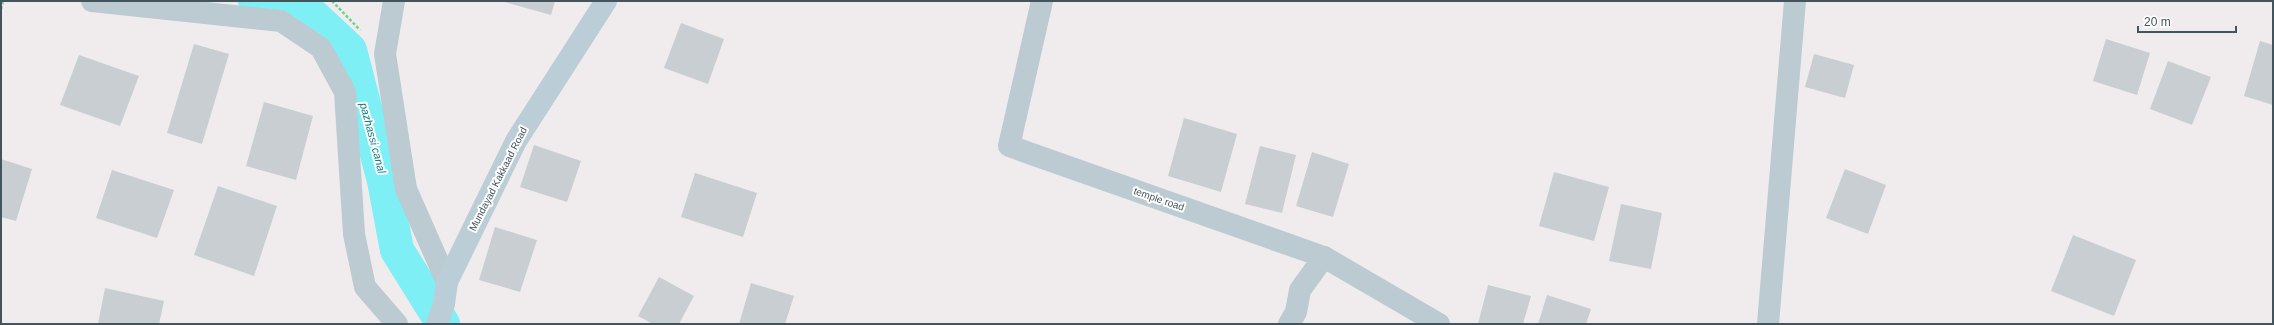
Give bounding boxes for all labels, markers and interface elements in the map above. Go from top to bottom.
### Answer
scale bar [2138,8,2236,34]
text: 20 m [2144,15,2171,29]
water label: pazhassi canal [358,100,388,175]
street label: Mundayad Kakkaad Road [467,125,529,233]
street label: temple road [1132,185,1186,213]

